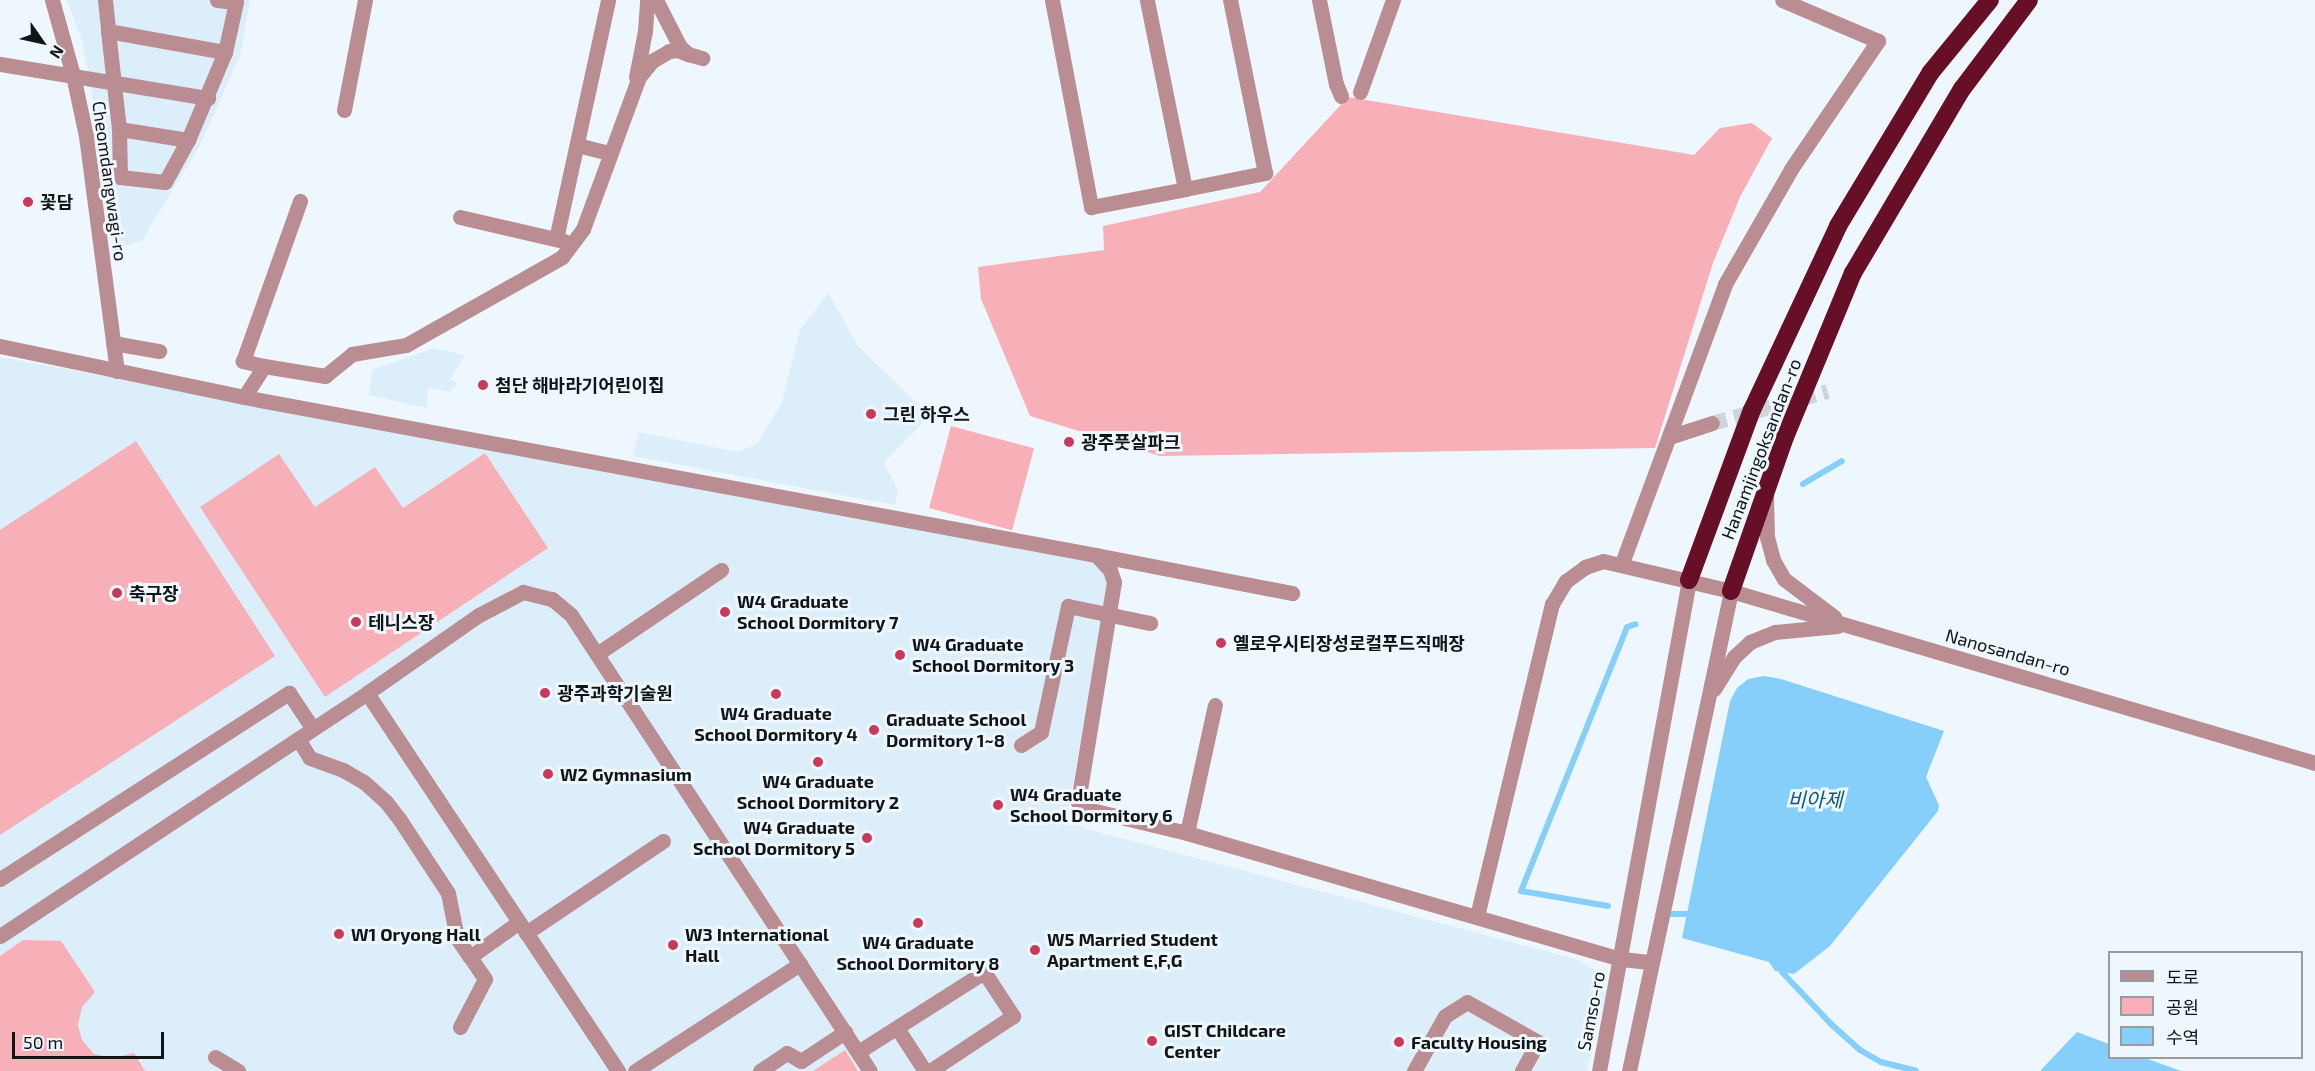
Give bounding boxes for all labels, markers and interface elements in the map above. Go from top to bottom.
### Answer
north arrow [12,12,72,72]
text: N [46,42,68,62]
street label: Cheomdangwagi-ro [88,100,132,262]
place label: 꽃담 [40,191,73,213]
marker: 꽃담 [21,195,35,209]
street label: Hanamjingoksandan-ro [1716,355,1806,543]
place label: 첨단 해바라기어린이집 [495,374,664,396]
marker: 첨단 해바라기어린이집 [476,378,490,392]
place label: 그린 하우스 [883,403,970,425]
marker: 그린 하우스 [864,407,878,421]
place label: 광주풋살파크 [1081,431,1180,453]
marker: 광주풋살파크 [1062,435,1076,449]
place label: 축구장 [129,582,179,604]
marker: 축구장 [110,586,124,600]
place label: W4 Graduate School Dormitory 7 [737,591,899,634]
marker: W4 Graduate School Dormitory 7 [718,605,732,619]
place label: 테니스장 [368,611,434,633]
marker: 테니스장 [349,615,363,629]
street label: Nanosandan-ro [1943,624,2073,680]
place label: 옐로우시티장성로컬푸드직매장 [1233,632,1465,654]
place label: W4 Graduate School Dormitory 3 [912,634,1075,676]
marker: 옐로우시티장성로컬푸드직매장 [1214,636,1228,650]
marker: W4 Graduate School Dormitory 3 [893,648,907,662]
place label: 광주과학기술원 [557,682,673,704]
marker: 광주과학기술원 [538,686,552,700]
marker: W4 Graduate School Dormitory 4 [769,687,783,701]
place label: W4 Graduate School Dormitory 4 [694,703,858,746]
place label: Graduate School Dormitory 1~8 [886,709,1026,752]
marker: Graduate School Dormitory 1~8 [867,723,881,737]
marker: W4 Graduate School Dormitory 2 [811,755,825,769]
place label: W2 Gymnasium [560,763,692,785]
marker: W2 Gymnasium [541,767,555,781]
place label: W4 Graduate School Dormitory 2 [736,771,900,814]
place label: W4 Graduate School Dormitory 6 [1010,784,1173,826]
water label: 비아제 [1787,787,1843,811]
marker: W4 Graduate School Dormitory 6 [991,798,1005,812]
place label: W4 Graduate School Dormitory 5 [692,817,855,860]
marker: W4 Graduate School Dormitory 5 [860,831,874,845]
marker: W4 Graduate School Dormitory 8 [911,916,925,930]
place label: W1 Oryong Hall [351,923,481,945]
place label: W3 International Hall [685,924,829,966]
marker: W1 Oryong Hall [332,927,346,941]
place label: W5 Married Student Apartment E,F,G [1047,929,1218,972]
place label: W4 Graduate School Dormitory 8 [836,932,1000,974]
marker: W3 International Hall [666,938,680,952]
marker: W5 Married Student Apartment E,F,G [1028,943,1042,957]
legend [2108,951,2303,1059]
text: 도로 [2166,966,2199,988]
street label: Samso-ro [1573,969,1609,1053]
text: 공원 [2166,996,2199,1018]
scale bar [15,1020,166,1058]
place label: GIST Childcare Center [1164,1020,1286,1062]
text: 수역 [2166,1026,2199,1048]
text: 50 m [23,1031,63,1053]
place label: Faculty Housing [1411,1031,1547,1053]
marker: GIST Childcare Center [1145,1034,1159,1048]
marker: Faculty Housing [1392,1035,1406,1049]

